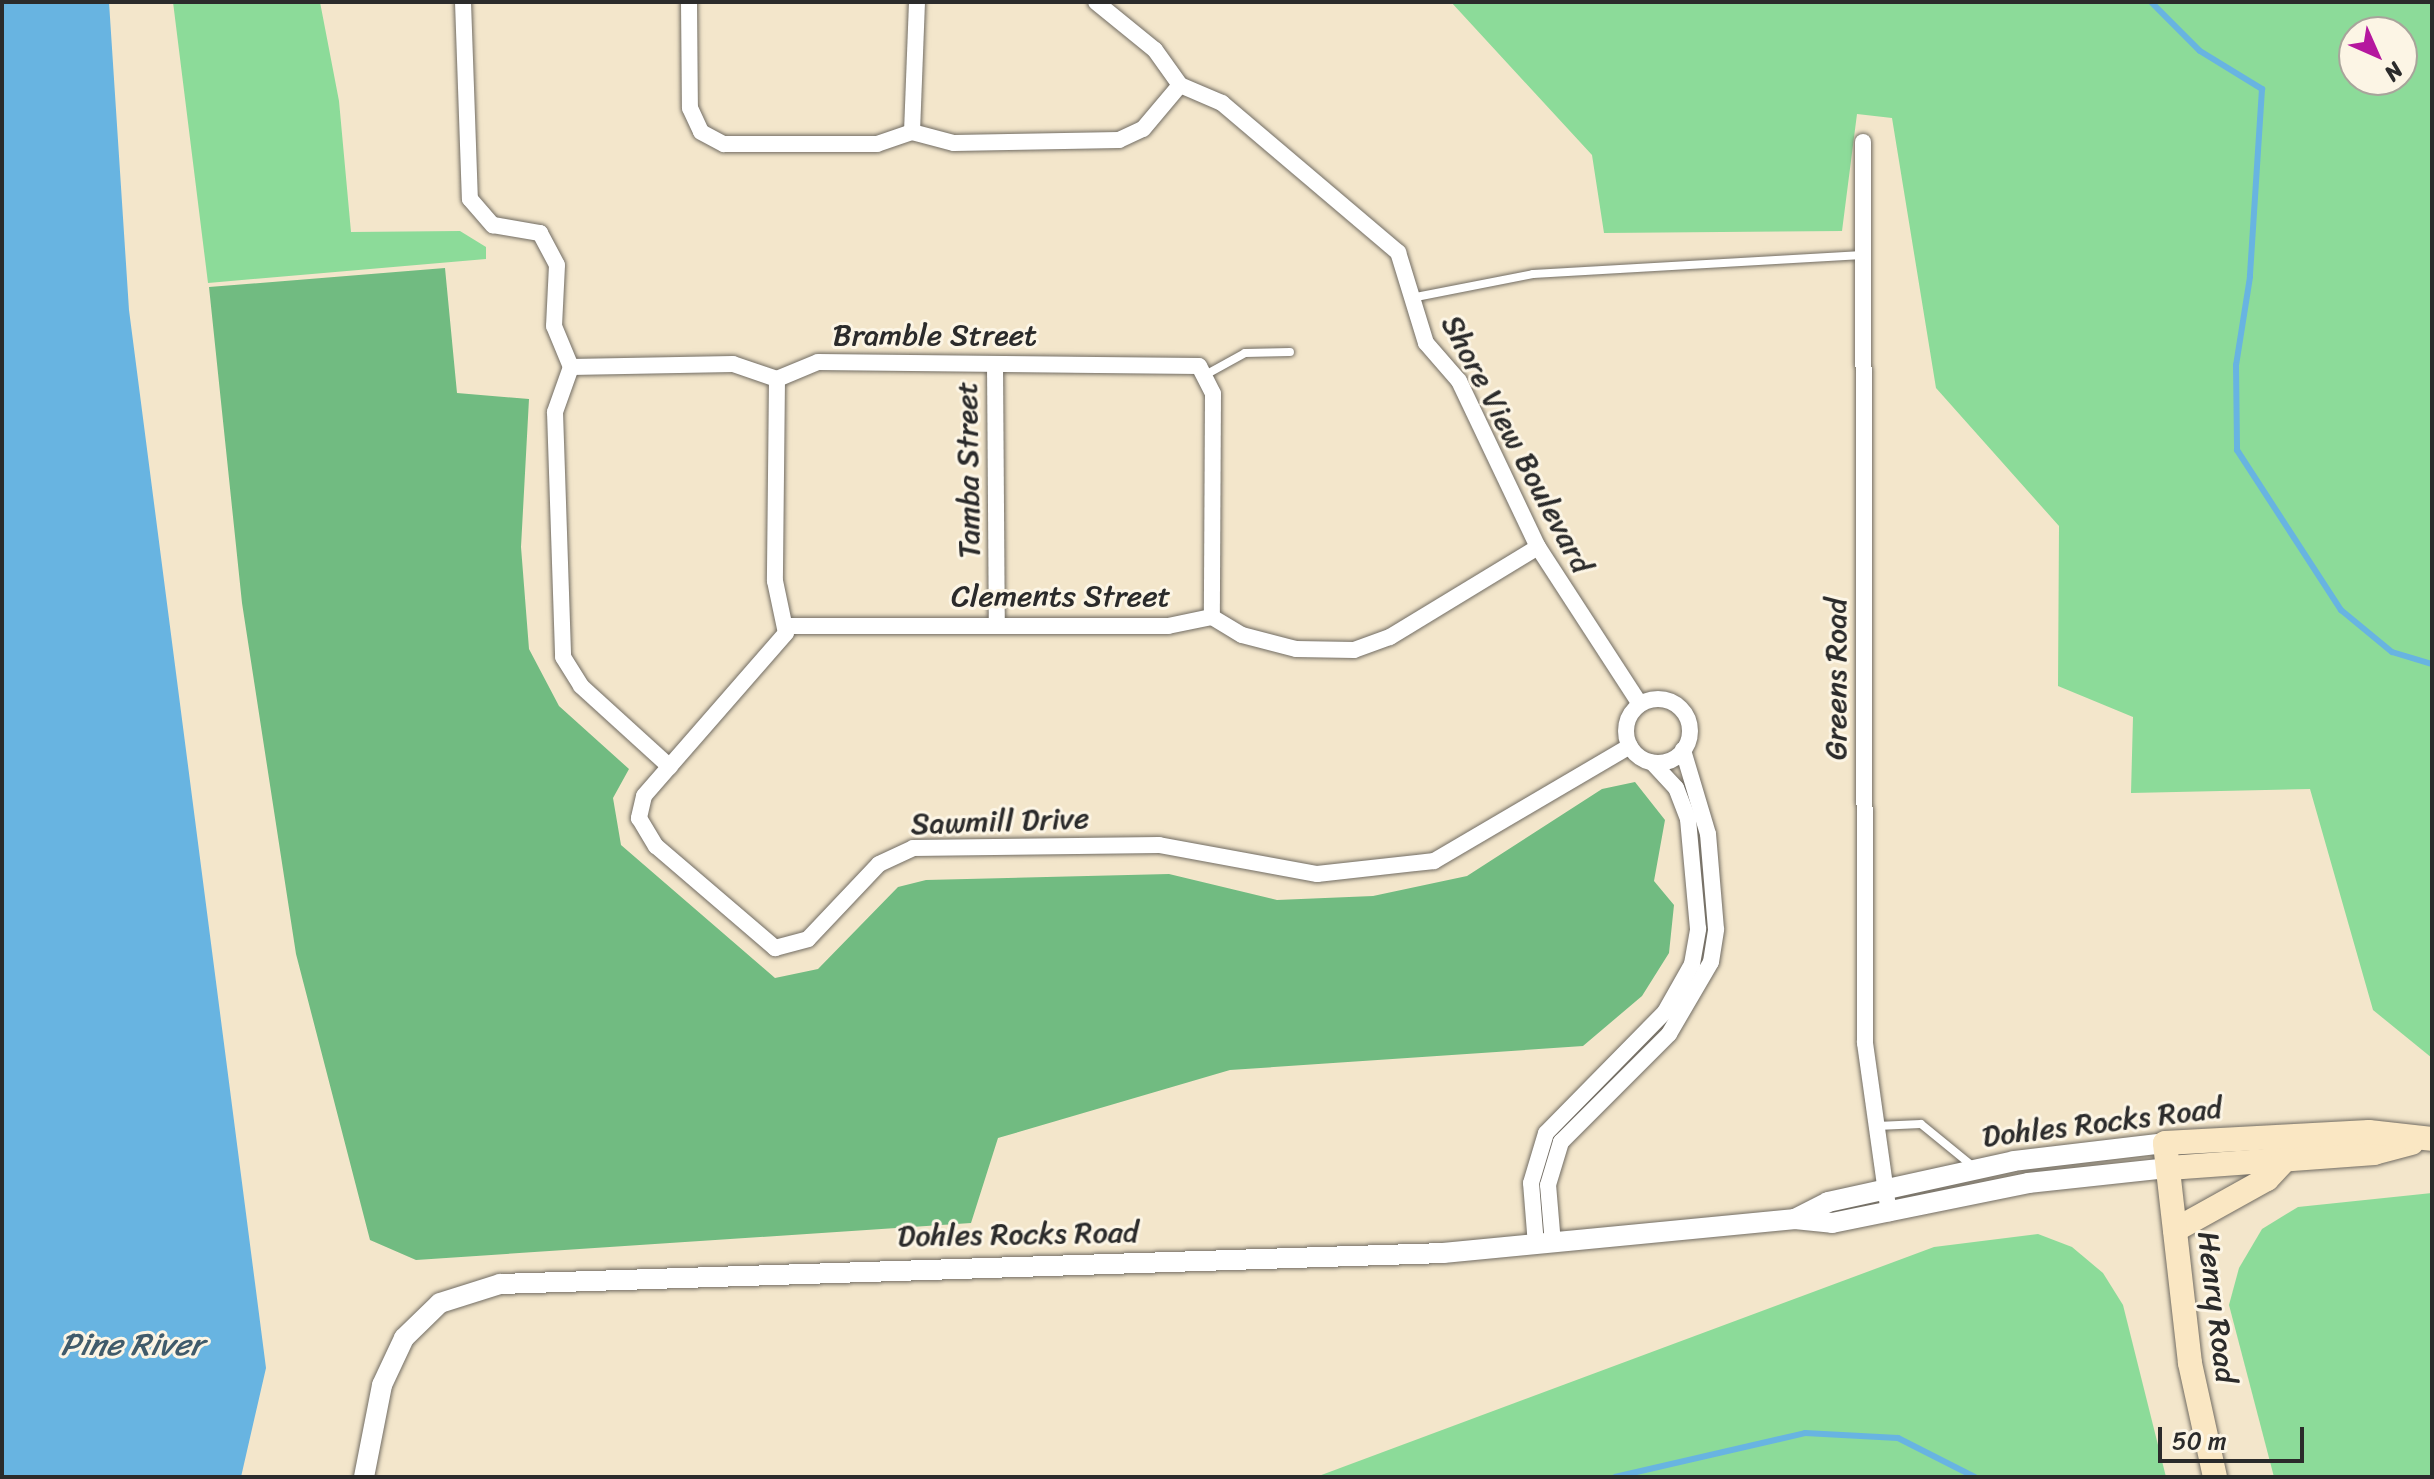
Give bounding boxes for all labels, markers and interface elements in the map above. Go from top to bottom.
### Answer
north arrow [2338,16,2418,96]
text: N [2375,53,2413,91]
street label: Shore View Boulevard [1434,309,1600,579]
street label: Bramble Street [833,317,1037,353]
street label: Tamba Street [948,381,988,559]
street label: Clements Street [951,578,1171,614]
street label: Greens Road [1818,598,1854,760]
street label: Sawmill Drive [910,800,1090,842]
street label: Dohles Rocks Road [1980,1089,2224,1155]
street label: Dohles Rocks Road [897,1214,1139,1254]
street label: Henry Road [2190,1229,2244,1385]
water label: Pine River [61,1326,203,1364]
scale bar [2162,1411,2308,1461]
text: 50 m [2172,1420,2227,1462]

